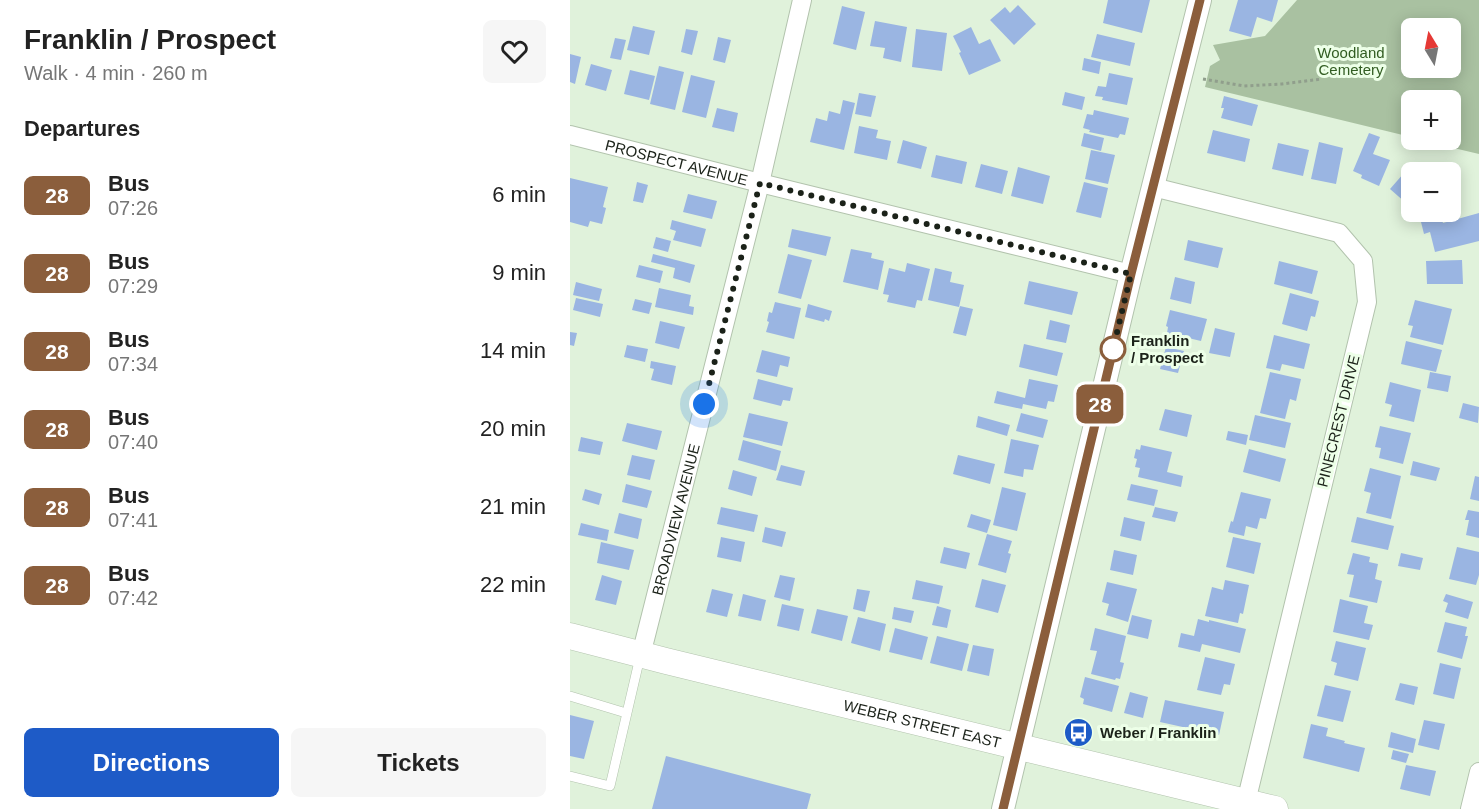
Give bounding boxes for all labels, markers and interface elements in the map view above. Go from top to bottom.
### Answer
north arrow [1401,18,1461,78]
map controls [1401,18,1461,222]
button: heart [483,20,546,83]
text: Franklin / Prospect [24,24,276,55]
park label: Woodland Cemetery [1317,44,1385,78]
text: Walk · 4 min · 260 m [24,62,208,84]
button: + [1401,90,1461,150]
text: Departures [24,116,140,141]
street label: PROSPECT AVENUE [604,136,750,188]
button: − [1401,162,1461,222]
text: Bus [108,171,150,196]
text: 6 min [492,182,546,207]
text: 28 [45,184,69,207]
text: 07:26 [108,197,158,219]
text: Bus [108,249,150,274]
text: 9 min [492,260,546,285]
text: 28 [45,262,69,285]
text: 07:29 [108,275,158,297]
text: Bus [108,327,150,352]
place label: Franklin / Prospect [1131,332,1204,366]
marker: Franklin / Prospect [1100,336,1126,362]
text: 14 min [480,338,546,363]
text: 28 [45,340,69,363]
text: 07:34 [108,353,158,375]
street label: PINECREST DRIVE [1313,353,1363,489]
line badge: 28 [1073,384,1127,424]
your location [689,389,719,419]
text: 28 [1088,393,1112,416]
text: Bus [108,405,150,430]
text: 20 min [480,416,546,441]
text: 28 [45,418,69,441]
text: 07:40 [108,431,158,453]
street label: BROADVIEW AVENUE [648,442,703,597]
text: Bus [108,483,150,508]
text: 21 min [480,494,546,519]
text: 28 [45,496,69,519]
text: 07:41 [108,509,158,531]
text: Bus [108,561,150,586]
text: 22 min [480,572,546,597]
text: 28 [45,574,69,597]
text: 07:42 [108,587,158,609]
street label: WEBER STREET EAST [842,696,1003,751]
bus stop icon: Weber / Franklin [1063,716,1095,748]
place label: Weber / Franklin [1100,724,1216,741]
button: Directions [24,728,279,797]
button: Tickets [291,728,546,797]

